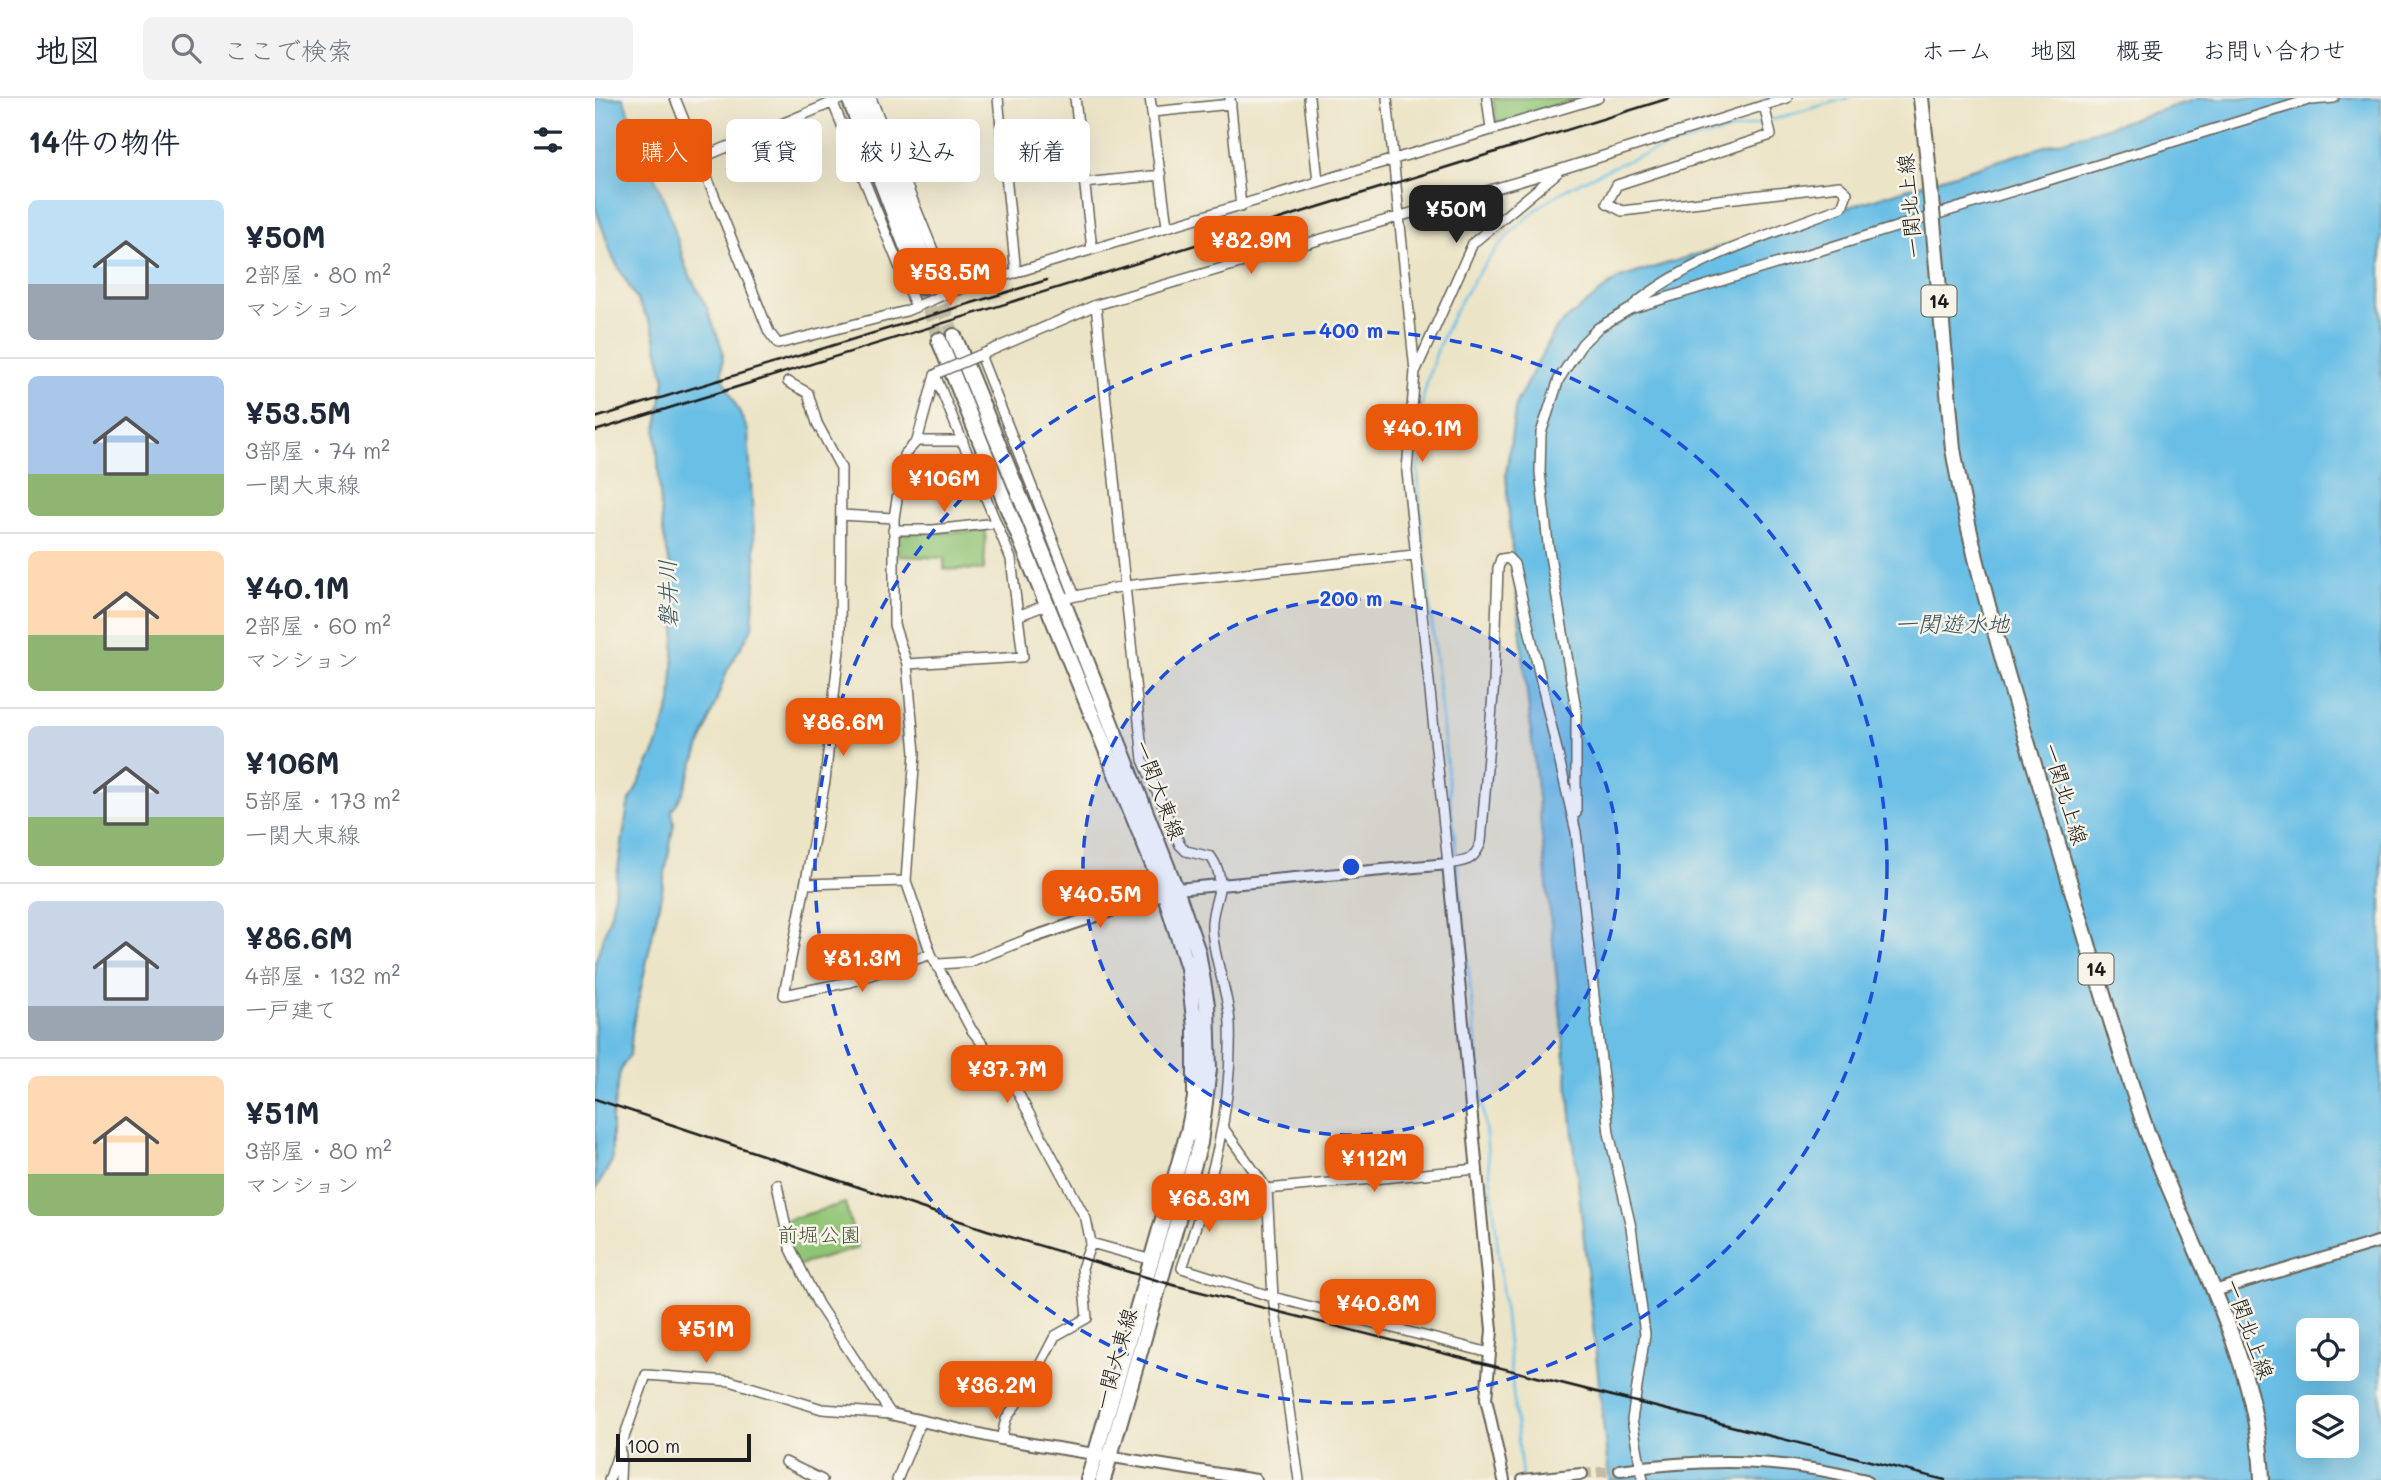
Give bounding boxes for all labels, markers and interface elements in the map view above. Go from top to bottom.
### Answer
search box [143,17,633,80]
text: 地図 [35,27,101,70]
icon: search [167,29,205,67]
text: ここで検索 [223,33,353,67]
text: ホーム [1921,34,1992,65]
text: 地図 [2030,34,2078,65]
text: 概要 [2116,34,2164,65]
text: お問い合わせ [2202,34,2346,65]
chip: 購入 [616,119,712,182]
chip: 賃貸 [726,119,822,182]
chip: 絞り込み [836,119,980,182]
chip: 新着 [994,119,1090,182]
text: 14件の物件 [28,121,180,161]
icon: filters [529,121,567,159]
street label: 一関北上線 [1890,153,1927,260]
pin: ¥50M [1415,186,1497,245]
text: ¥50M [1425,193,1487,223]
text: ¥50M [245,216,326,256]
pin: ¥82.9M [1194,216,1308,276]
text: ¥82.9M [1210,224,1292,254]
icon: home [84,228,168,312]
pin: ¥53.5M [893,248,1007,308]
text: ¥53.5M [909,256,991,286]
text: 2部屋 · 80 m² [245,259,391,289]
road number: 14 [1921,286,1957,316]
text: マンション [245,293,359,323]
text: 400 m [1319,316,1383,343]
text: ¥53.5M [245,392,351,432]
icon: home [84,404,168,488]
pin: ¥40.1M [1365,404,1479,464]
text: ¥40.1M [1382,412,1462,442]
text: 3部屋 · 74 m² [245,435,390,465]
pin: ¥106M [895,454,993,514]
text: ¥106M [908,462,980,492]
text: 一関大東線 [245,469,360,499]
water label: 磐井川 [651,559,683,629]
text: ¥40.1M [245,567,350,607]
icon: home [84,579,168,663]
text: 200 m [1320,584,1382,611]
water label: 一関遊水地 [1895,608,2011,638]
text: 2部屋 · 60 m² [245,610,391,640]
text: マンション [245,644,359,674]
pin: ¥86.6M [786,698,900,758]
text: ¥86.6M [802,706,884,736]
street label: 一関大東線 [1129,736,1192,843]
street label: 一関北上線 [2038,739,2095,848]
text: ¥106M [245,742,340,782]
icon: home [84,754,168,838]
text: 5部屋 · 173 m² [245,785,400,815]
text: 一関大東線 [245,819,360,849]
centre of rings [1339,855,1363,879]
pin: ¥40.5M [1043,870,1157,930]
text: ¥40.5M [1058,878,1142,908]
text: ¥86.6M [245,917,353,957]
icon: home [84,929,168,1013]
pin: ¥81.3M [805,934,919,994]
text: ¥81.3M [822,942,902,972]
road number: 14 [2079,954,2113,984]
text: 4部屋 · 132 m² [245,960,400,990]
text: 一戸建て [245,994,337,1024]
pin: ¥37.7M [950,1046,1064,1105]
text: ¥37.7M [967,1053,1047,1083]
text: ¥51M [245,1092,320,1132]
icon: home [84,1104,168,1188]
pin: ¥112M [1325,1134,1423,1194]
text: 3部屋 · 80 m² [245,1135,392,1165]
text: ¥112M [1341,1142,1407,1172]
text: マンション [245,1169,359,1199]
pin: ¥68.3M [1152,1174,1266,1234]
text: ¥68.3M [1168,1182,1250,1212]
park label: 前堀公園 [777,1220,861,1247]
street label: 一関北上線 [2220,1275,2281,1382]
pin: ¥40.8M [1321,1280,1435,1339]
text: ¥40.8M [1336,1287,1420,1317]
street label: 一関大東線 [1087,1304,1142,1413]
pin: ¥51M [665,1306,747,1365]
text: ¥51M [677,1313,735,1343]
map controls [2296,1318,2359,1458]
button: locate [2296,1318,2359,1381]
pin: ¥36.2M [939,1362,1053,1421]
text: ¥36.2M [955,1369,1037,1399]
button: layers [2296,1395,2359,1458]
scale bar [616,1431,751,1463]
text: 100 m [627,1433,680,1458]

